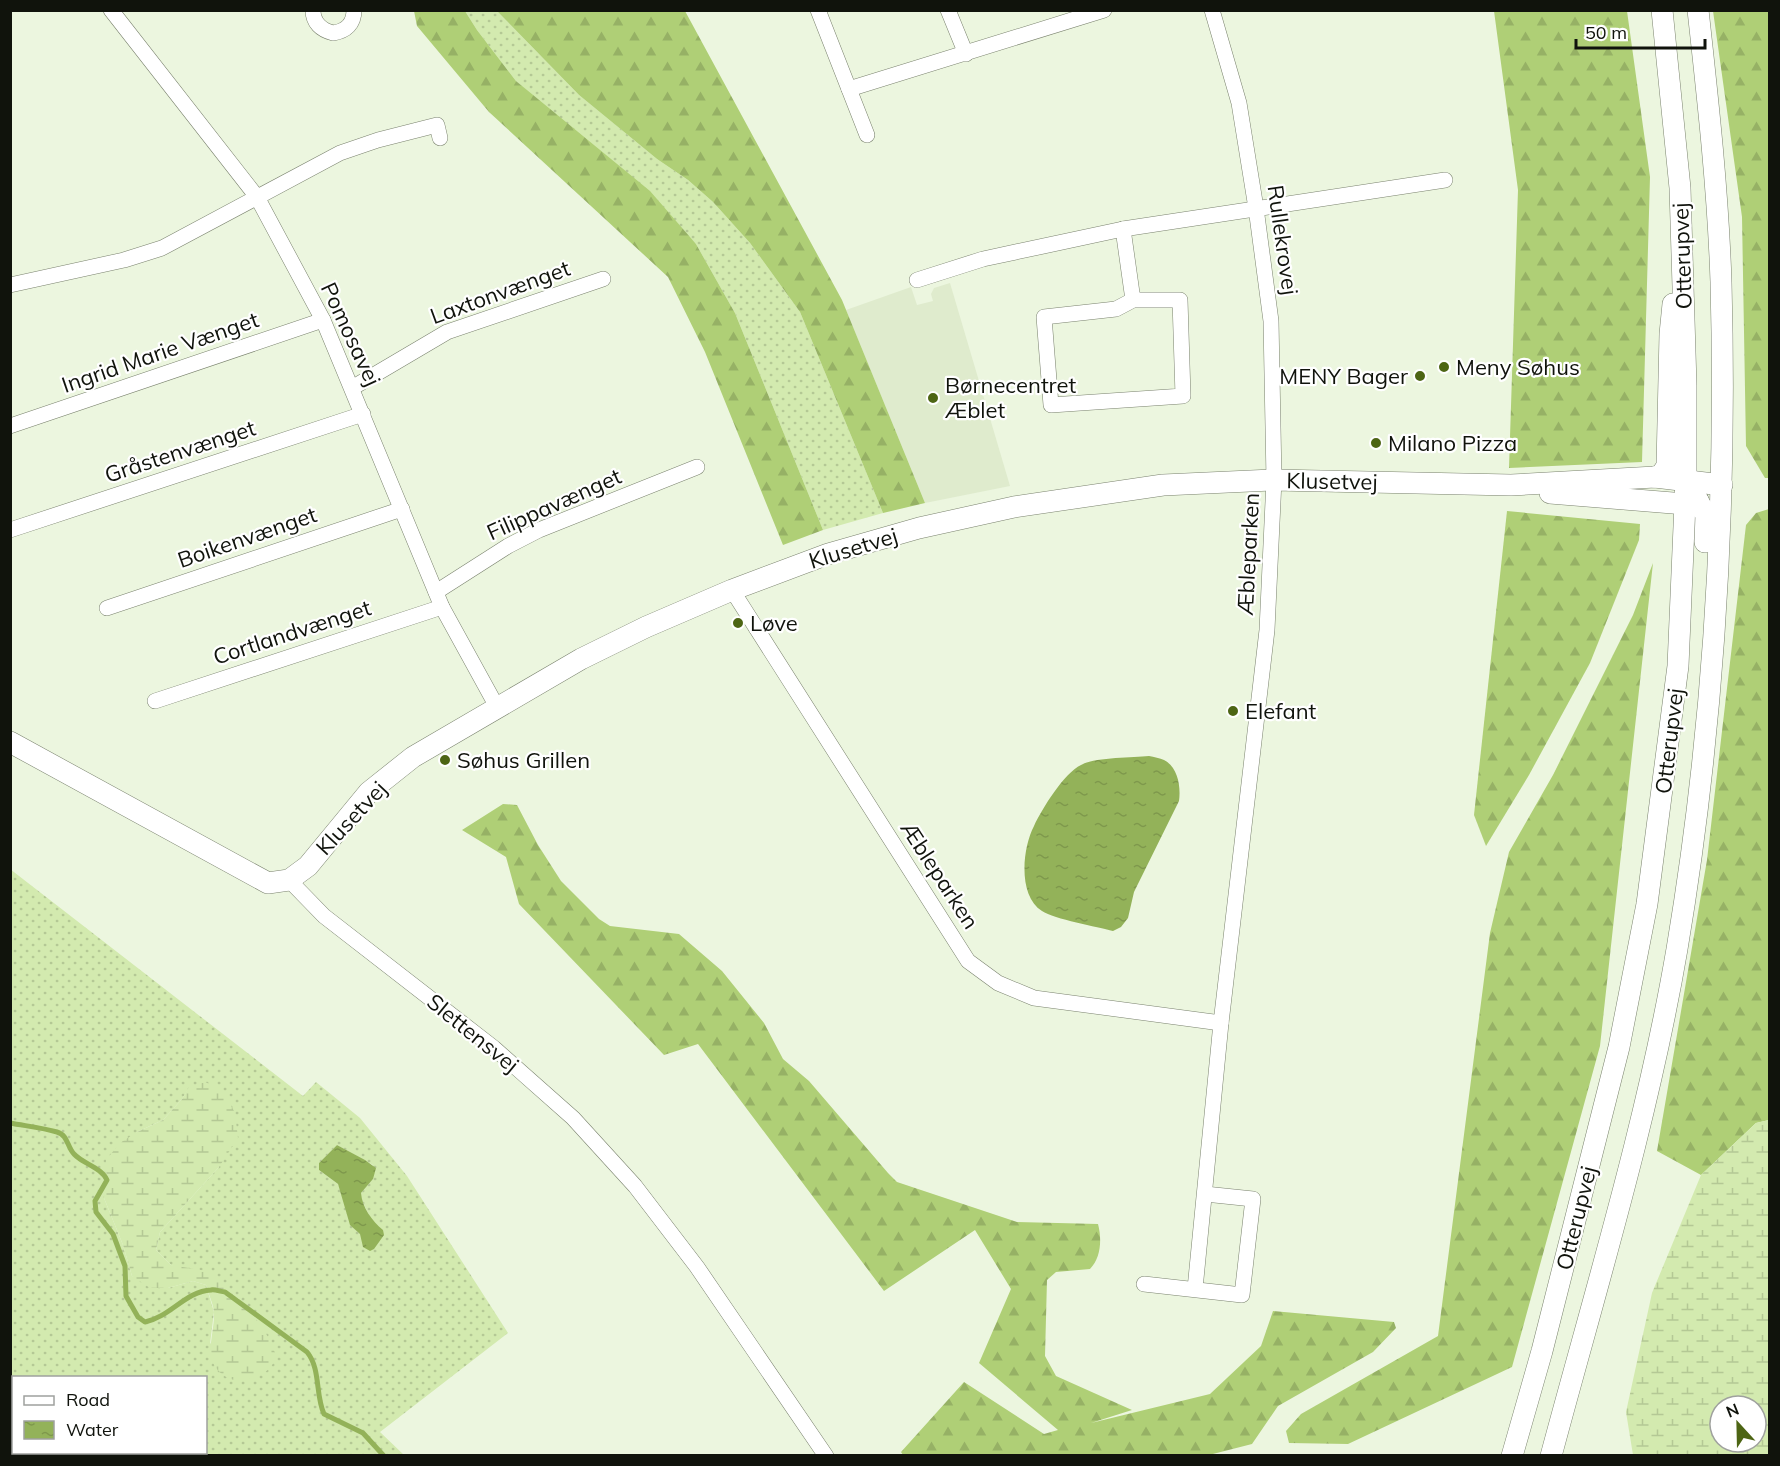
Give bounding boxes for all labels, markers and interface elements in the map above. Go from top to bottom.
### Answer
scale bar [1576,12,1705,50]
text: 50 m [1585,21,1627,44]
street label: Rullekrovej [1261,183,1305,297]
street label: Otterupvej [1666,202,1698,310]
street label: Laxtonvænget [426,254,574,330]
street label: Pomosavej [315,278,387,390]
street label: Ingrid Marie Vænget [58,305,262,399]
place label: Meny Søhus [1456,353,1580,381]
marker: Meny Søhus [1437,360,1451,374]
place label: MENY Bager [1279,362,1408,390]
marker: MENY Bager [1413,369,1427,383]
place label: Børnecentret Æblet [944,371,1076,424]
marker: Børnecentret Æblet [926,391,940,405]
street label: Gråstenvænget [101,413,259,489]
place label: Milano Pizza [1388,429,1517,457]
marker: Milano Pizza [1369,436,1383,450]
street label: Filippavænget [482,462,626,546]
street label: Klusetvej [1286,466,1378,496]
street label: Æbleparken [1231,492,1265,617]
street label: Boikenvænget [174,500,321,574]
street label: Klusetvej [805,521,901,575]
street label: Cortlandvænget [210,593,375,671]
place label: Løve [750,609,798,637]
marker: Løve [731,616,745,630]
street label: Otterupvej [1649,686,1689,796]
place label: Elefant [1245,697,1317,725]
marker: Elefant [1226,704,1240,718]
place label: Søhus Grillen [457,746,590,774]
marker: Søhus Grillen [438,753,452,767]
street label: Klusetvej [310,775,392,861]
street label: Æbleparken [894,815,985,934]
street label: Slettensvej [421,987,525,1079]
street label: Otterupvej [1550,1163,1602,1273]
legend [12,1376,207,1454]
text: Road [66,1388,110,1411]
north arrow [1708,1394,1768,1454]
text: N [1723,1399,1742,1422]
text: Water [66,1418,119,1441]

